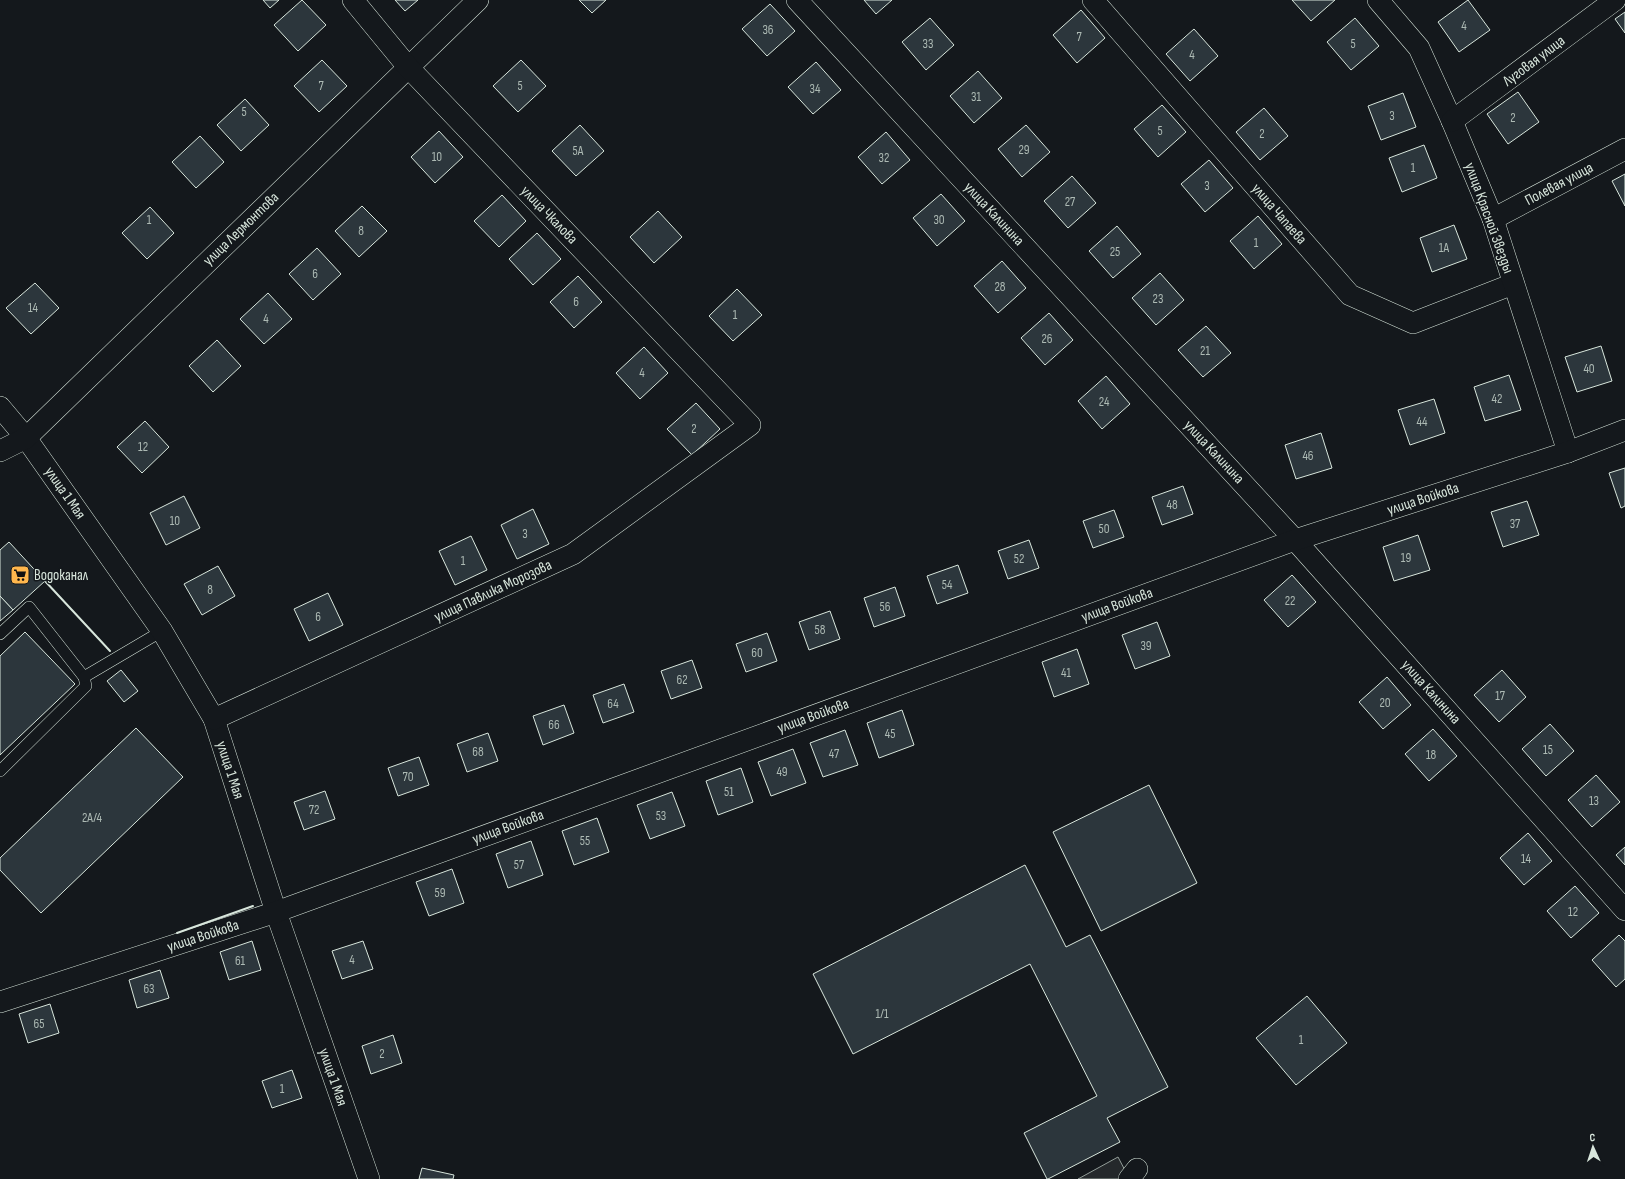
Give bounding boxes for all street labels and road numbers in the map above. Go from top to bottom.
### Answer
street label: Луговая улица [1498,31,1569,91]
street label: Полевая улица [1522,158,1597,210]
street label: улица Красной Звезды [1460,160,1518,276]
street label: улица Калинина [960,178,1028,250]
street label: улица Чапаева [1247,179,1311,249]
street label: улица Чкалова [517,182,582,248]
street label: улица Лермонтова [199,188,283,270]
street label: улица Калинина [1180,416,1248,488]
street label: улица 1 Мая [40,463,90,523]
street label: улица Войкова [1385,478,1462,520]
street label: улица Павлика Морозова [431,555,555,627]
street label: улица Войкова [1079,583,1155,627]
street label: улица Калинина [1397,656,1465,728]
street label: улица Войкова [775,694,851,738]
street label: улица 1 Мая [212,739,248,802]
street label: улица Войкова [470,805,546,849]
street label: улица Войкова [165,915,242,957]
street label: улица 1 Мая [314,1046,352,1108]

